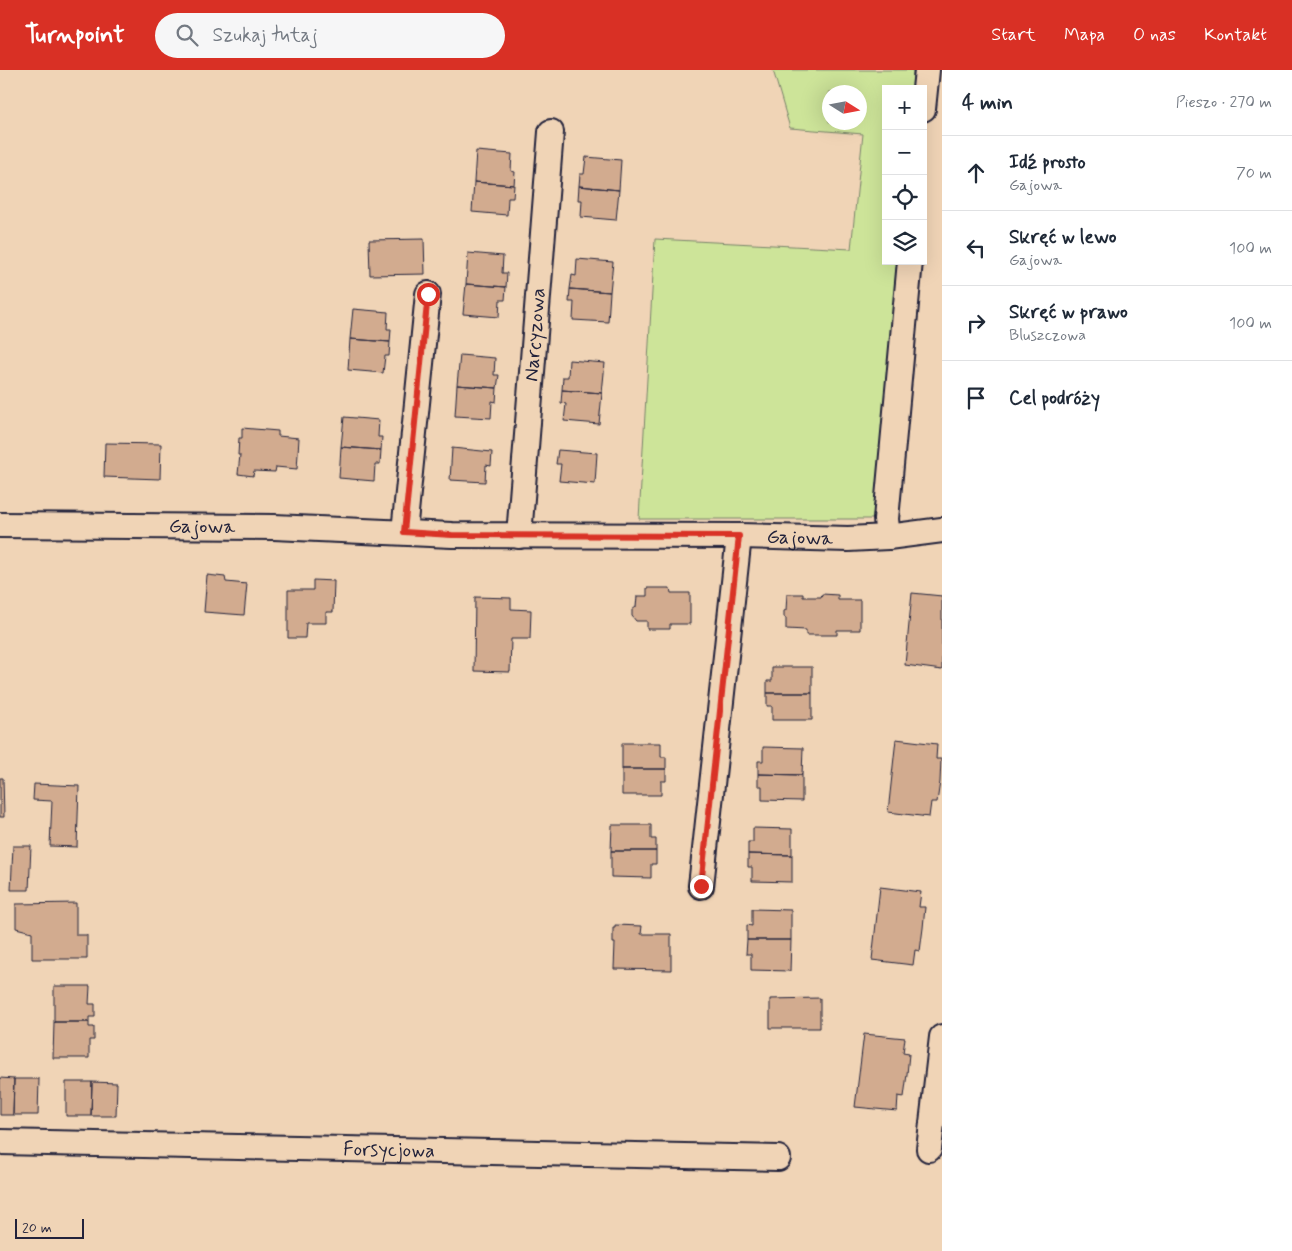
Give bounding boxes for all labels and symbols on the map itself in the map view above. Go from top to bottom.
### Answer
north arrow [822,85,867,130]
route start [417,283,440,306]
street label: Narcyzowa [518,287,552,383]
street label: Gajowa [169,513,236,540]
street label: Gajowa [766,523,834,552]
route end [690,875,713,898]
street label: Forsycjowa [343,1136,435,1164]
scale bar [15,1216,84,1239]

